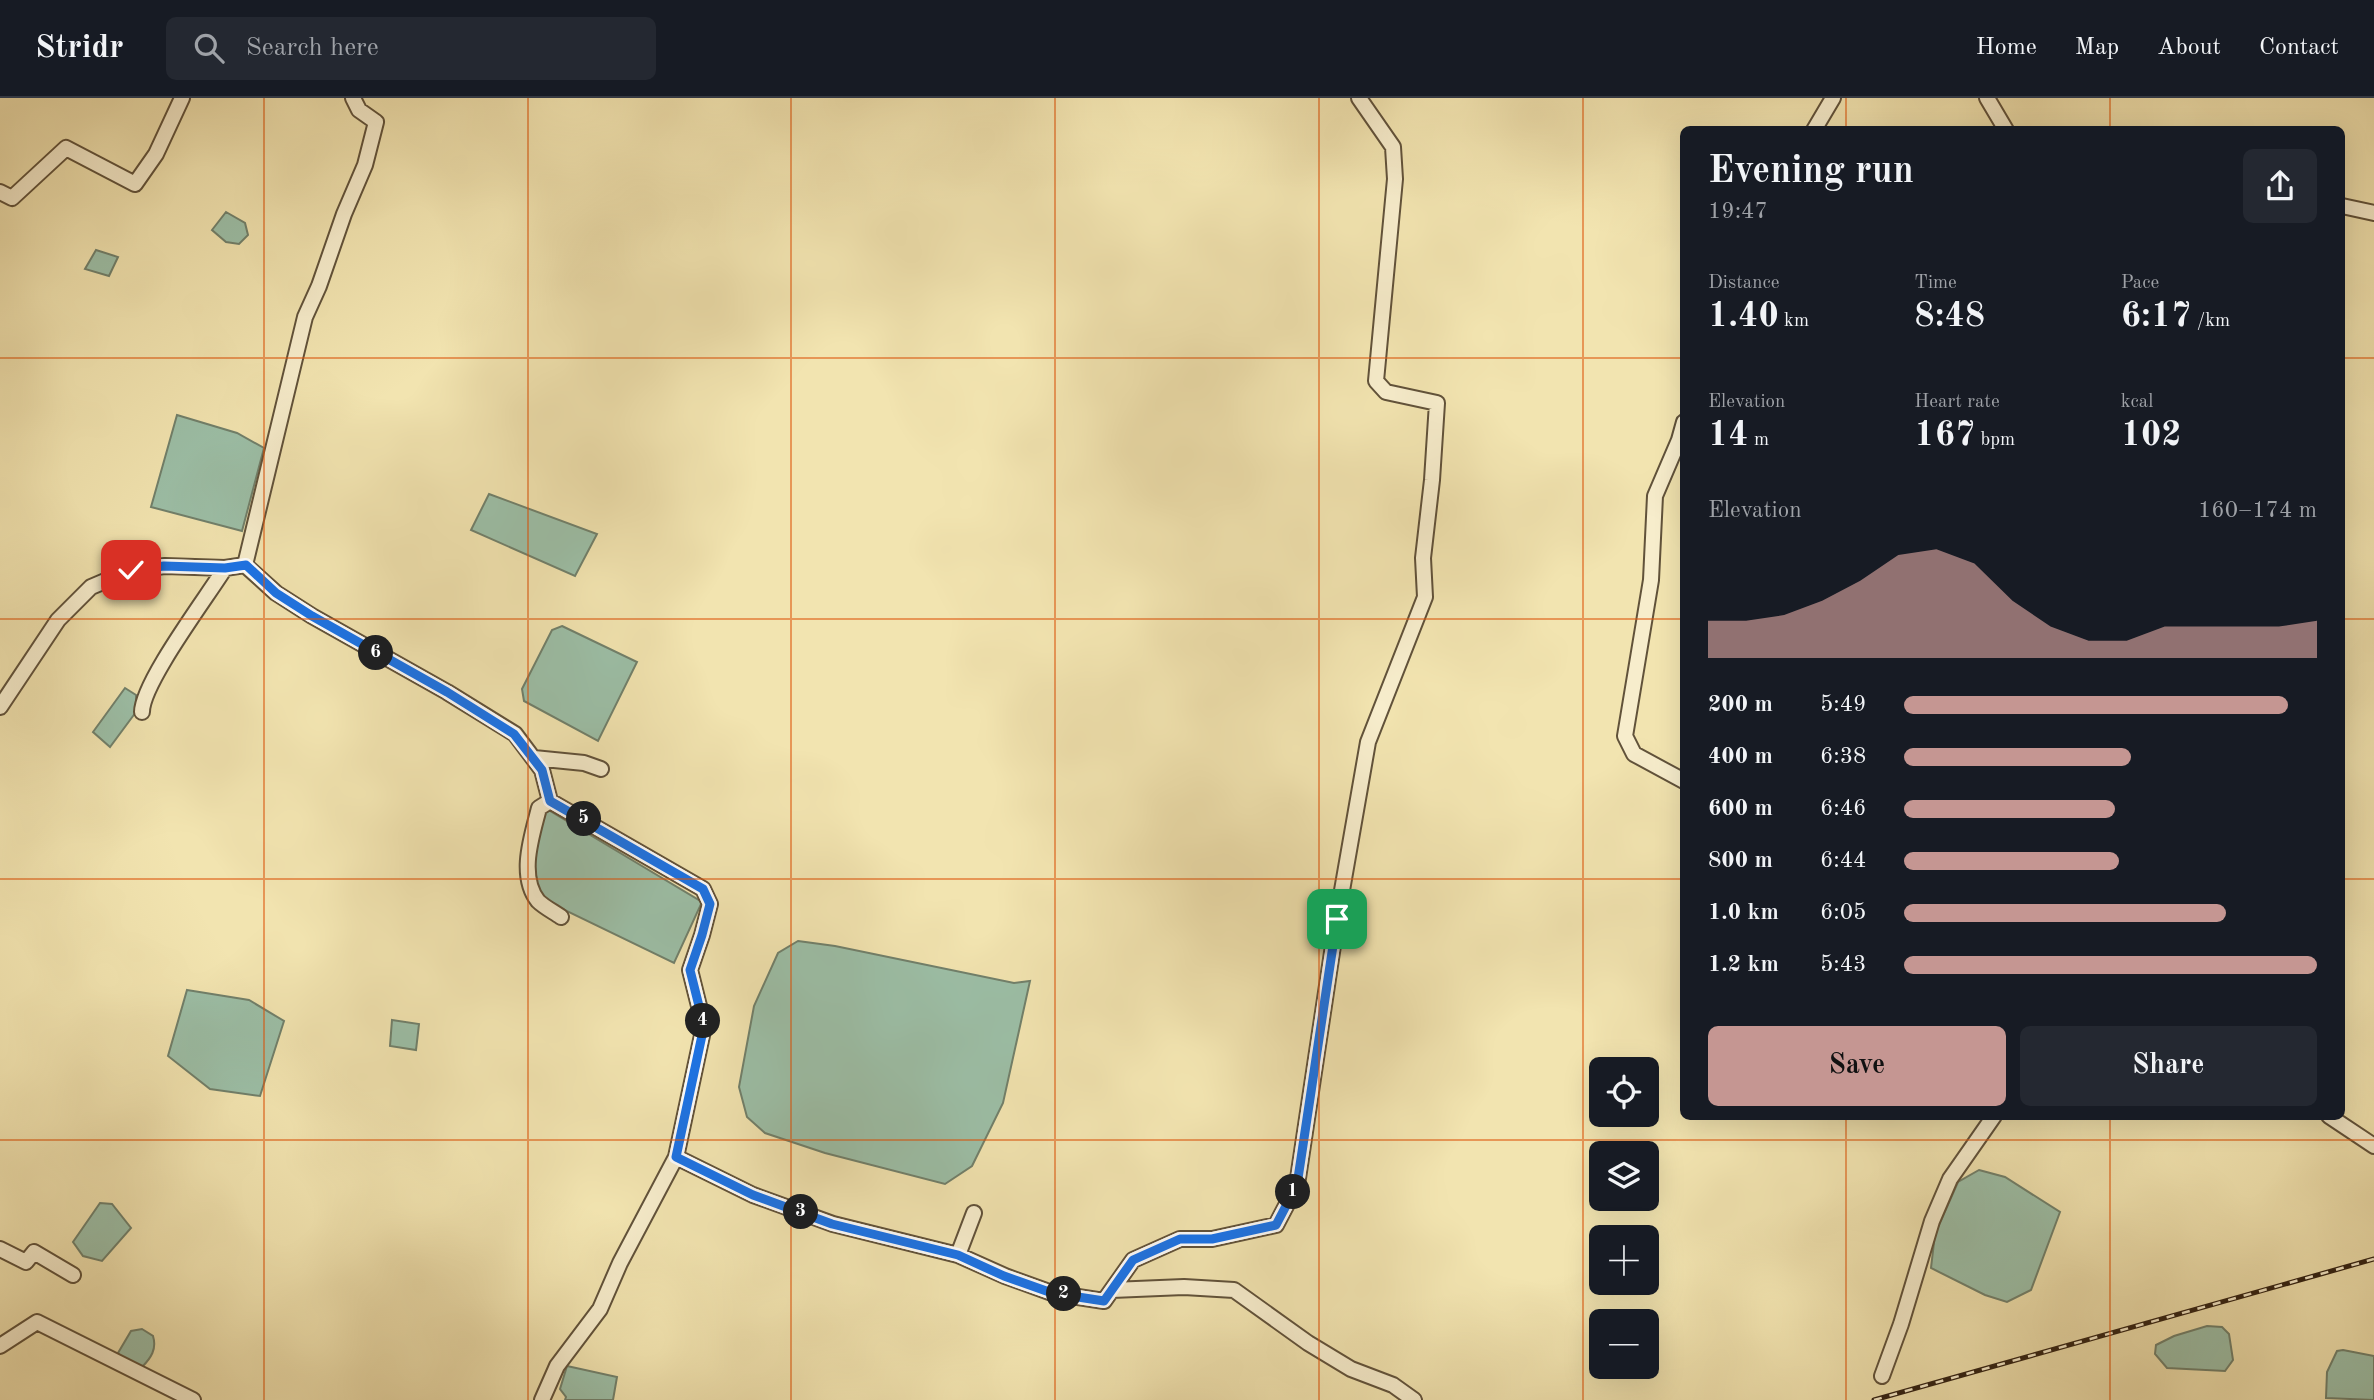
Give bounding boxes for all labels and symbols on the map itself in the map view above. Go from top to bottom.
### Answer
pin [101,540,161,600]
pin: 6 [358,636,394,670]
pin: 5 [566,802,602,836]
pin [1307,889,1367,949]
pin: 4 [686,1004,720,1038]
pin: 1 [1276,1174,1310,1210]
pin: 3 [784,1194,818,1230]
pin: 2 [1046,1276,1082,1312]

